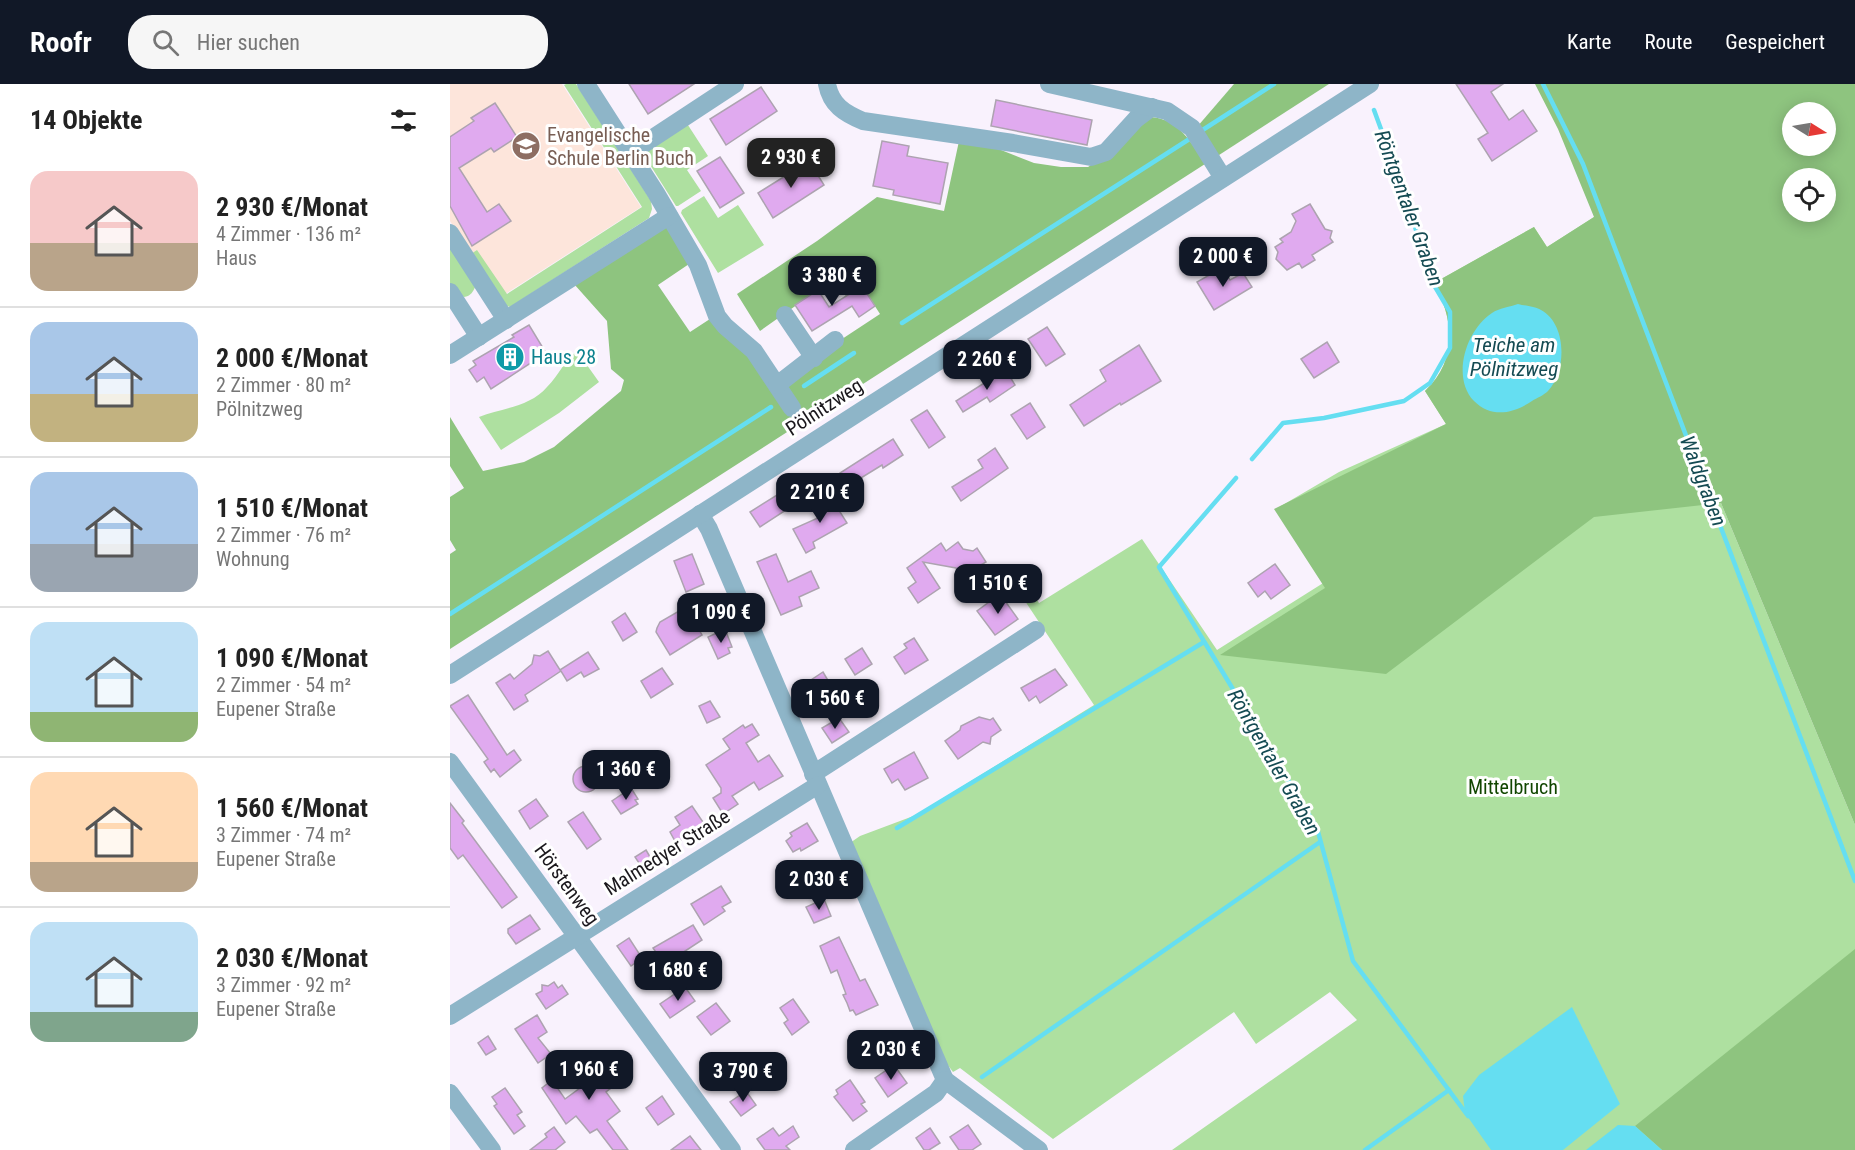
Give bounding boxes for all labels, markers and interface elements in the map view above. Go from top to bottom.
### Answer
search box [128,15,548,69]
text: Roofr [30,26,92,59]
icon: search [149,26,182,59]
text: Hier suchen [197,30,300,55]
text: Karte [1567,30,1611,54]
text: Route [1644,30,1692,54]
text: Gespeichert [1725,30,1825,54]
north arrow [1782,102,1836,156]
map controls [1782,102,1836,222]
icon: filters [387,104,420,137]
text: 14 Objekte [30,105,143,135]
place label: Evangelische Schule Berlin Buch [547,123,694,170]
water label: Röntgentaler Graben [1370,127,1448,289]
school or university icon: Evangelische Schule Berlin Buch [510,130,542,162]
pin: 2 930 € [736,138,846,189]
text: 2 930 € [761,145,821,169]
button: locate [1782,168,1836,222]
text: 2 930 €/Monat [216,192,368,222]
icon: home [78,195,150,267]
text: 4 Zimmer · 136 m² [216,222,361,246]
pin: 2 000 € [1168,237,1278,288]
text: 2 000 € [1193,244,1253,268]
text: Haus [216,246,257,270]
pin: 3 380 € [777,256,887,307]
text: 3 380 € [802,263,862,287]
water label: Teiche am Pölnitzweg [1470,333,1558,381]
pin: 2 260 € [932,340,1042,391]
building icon: Haus 28 [494,341,526,373]
text: 2 000 €/Monat [216,343,368,373]
place label: Haus 28 [531,345,596,369]
icon: home [78,346,150,418]
text: 2 260 € [957,347,1017,371]
text: 2 Zimmer · 80 m² [216,373,351,397]
street label: Pölnitzweg [781,373,867,441]
text: Pölnitzweg [216,397,303,421]
water label: Waldgraben [1675,432,1731,530]
pin: 2 210 € [765,473,875,524]
text: 2 210 € [790,480,850,504]
text: 1 510 €/Monat [216,493,368,523]
icon: home [78,496,150,568]
text: 2 Zimmer · 76 m² [216,523,351,547]
text: Wohnung [216,547,290,571]
pin: 1 510 € [943,564,1053,615]
text: 1 510 € [968,571,1028,595]
pin: 1 090 € [666,593,776,644]
text: 1 090 € [691,600,751,624]
text: 1 090 €/Monat [216,643,368,673]
icon: home [78,646,150,718]
text: 2 Zimmer · 54 m² [216,673,351,697]
pin: 1 560 € [780,679,890,730]
water label: Röntgentaler Graben [1222,685,1326,839]
text: 1 560 € [805,686,865,710]
text: Eupener Straße [216,697,336,721]
pin: 1 360 € [571,750,681,801]
text: 1 360 € [596,757,656,781]
park label: Mittelbruch [1468,775,1558,799]
text: 1 560 €/Monat [216,793,368,823]
icon: home [78,796,150,868]
street label: Malmedyer Straße [600,804,734,900]
text: 3 Zimmer · 74 m² [216,823,351,847]
street label: Hörstenweg [529,839,605,929]
text: Eupener Straße [216,847,336,871]
pin: 2 030 € [764,860,874,911]
text: 2 030 € [789,867,849,891]
text: 2 030 €/Monat [216,943,368,973]
icon: home [78,946,150,1018]
pin: 1 680 € [623,951,733,1002]
text: 1 680 € [648,958,708,982]
text: 3 Zimmer · 92 m² [216,973,351,997]
text: Eupener Straße [216,997,336,1021]
pin: 2 030 € [836,1030,946,1081]
text: 2 030 € [861,1037,921,1061]
pin: 1 960 € [534,1050,644,1101]
pin: 3 790 € [688,1052,798,1103]
text: 1 960 € [559,1057,619,1081]
text: 3 790 € [713,1059,773,1083]

